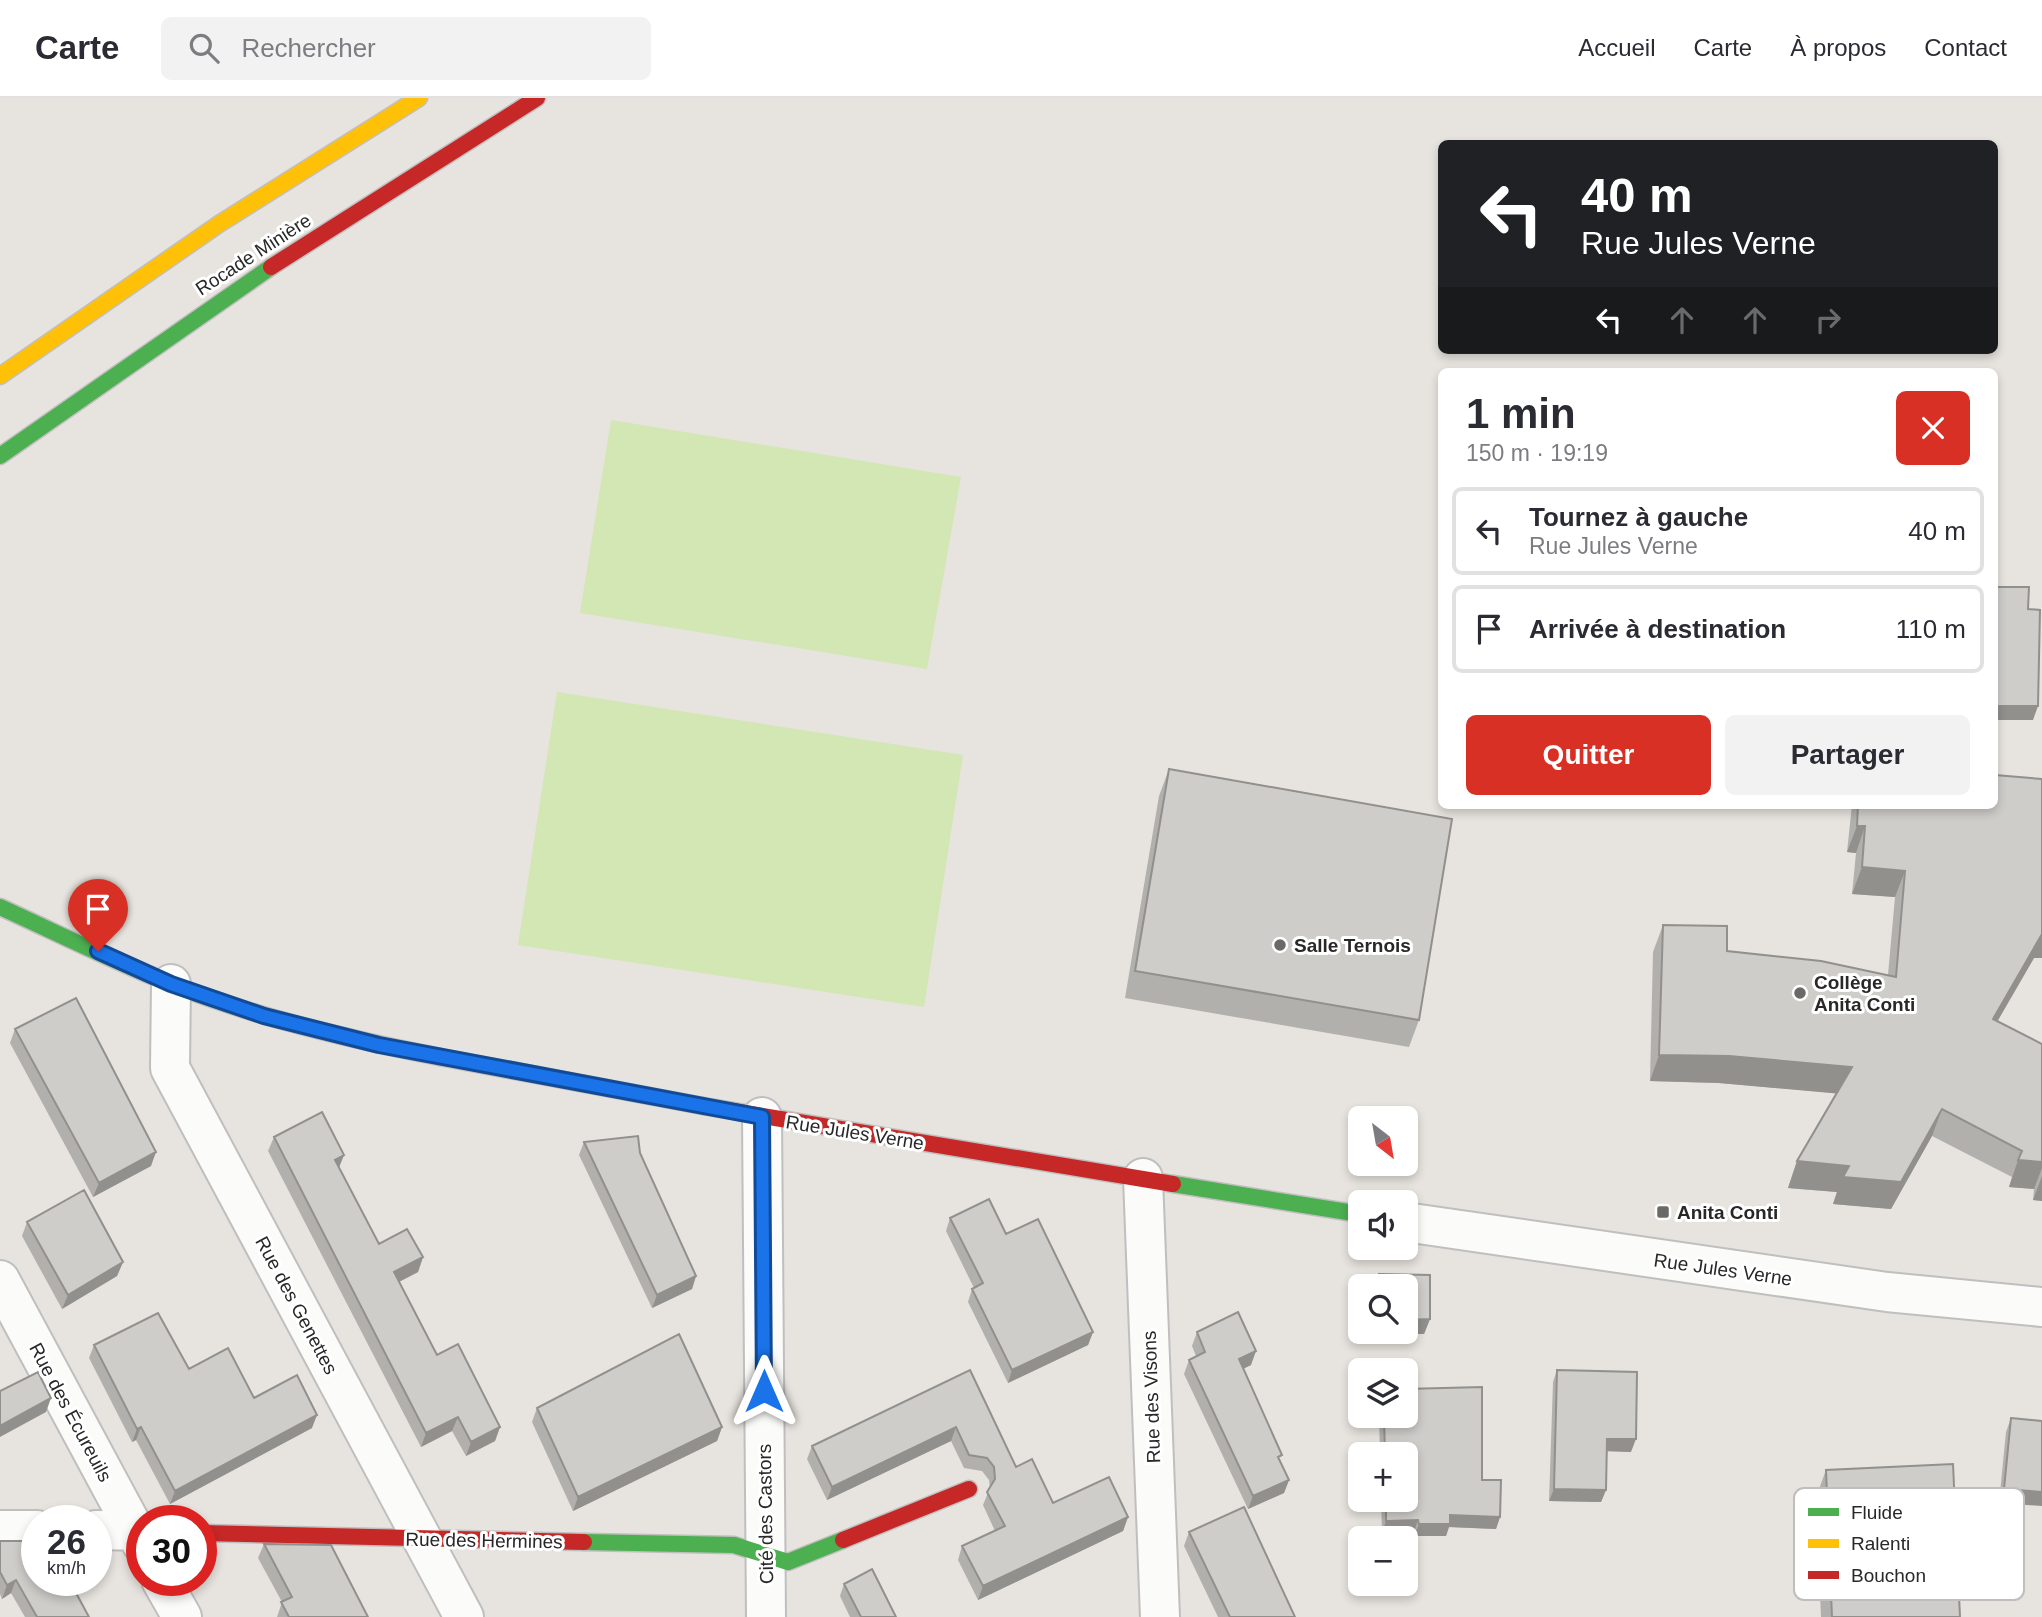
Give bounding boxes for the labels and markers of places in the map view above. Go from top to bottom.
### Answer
pin [68,879,128,951]
place label: Salle Ternois [1294,935,1411,956]
marker: Salle Ternois [1272,937,1288,953]
place label: Collège Anita Conti [1814,972,1915,1015]
marker: Collège Anita Conti [1792,985,1808,1001]
place label: Anita Conti [1677,1202,1778,1223]
marker: Anita Conti [1655,1204,1671,1220]

